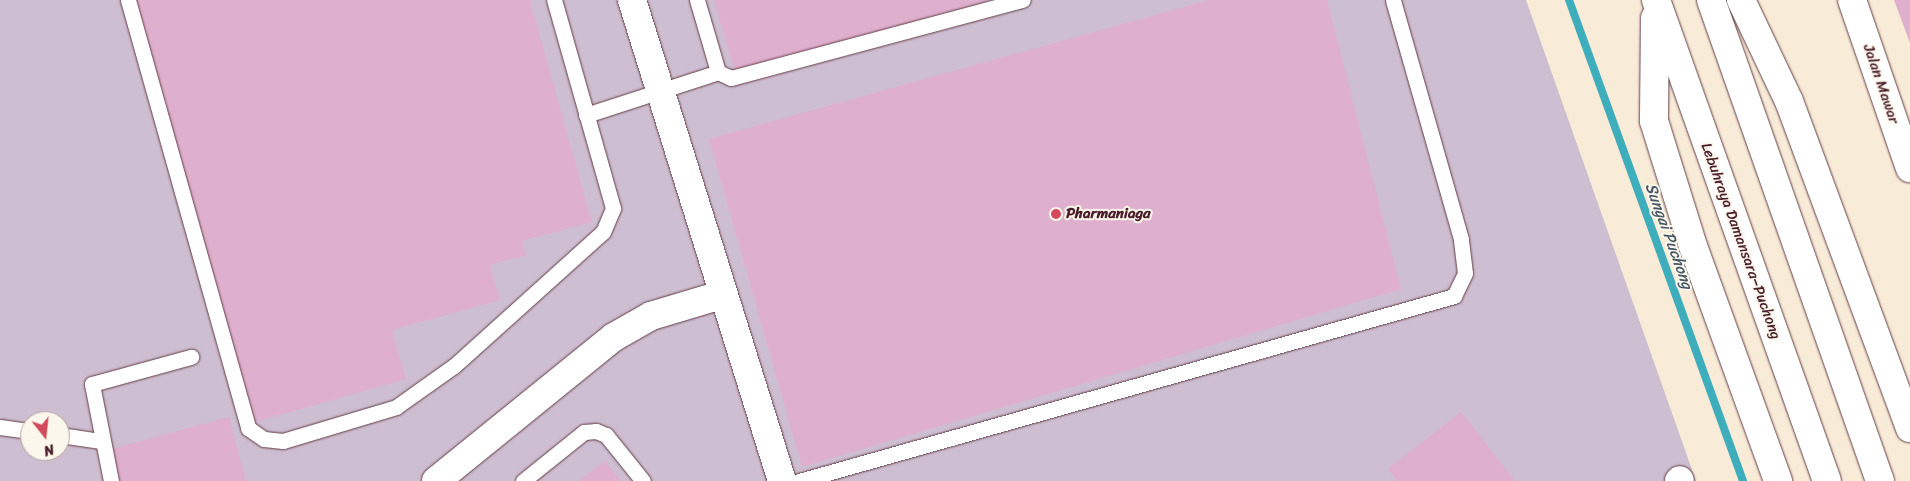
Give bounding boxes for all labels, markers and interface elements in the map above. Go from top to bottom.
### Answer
street label: Jalan Mawar [1859,42,1903,126]
street label: Lebuhraya Damansara–Puchong [1697,141,1785,341]
water label: Sungai Puchong [1641,180,1697,292]
place label: Pharmaniaga [1066,205,1151,223]
marker: Pharmaniaga [1050,208,1062,220]
north arrow [20,411,70,461]
text: N [41,437,57,463]

